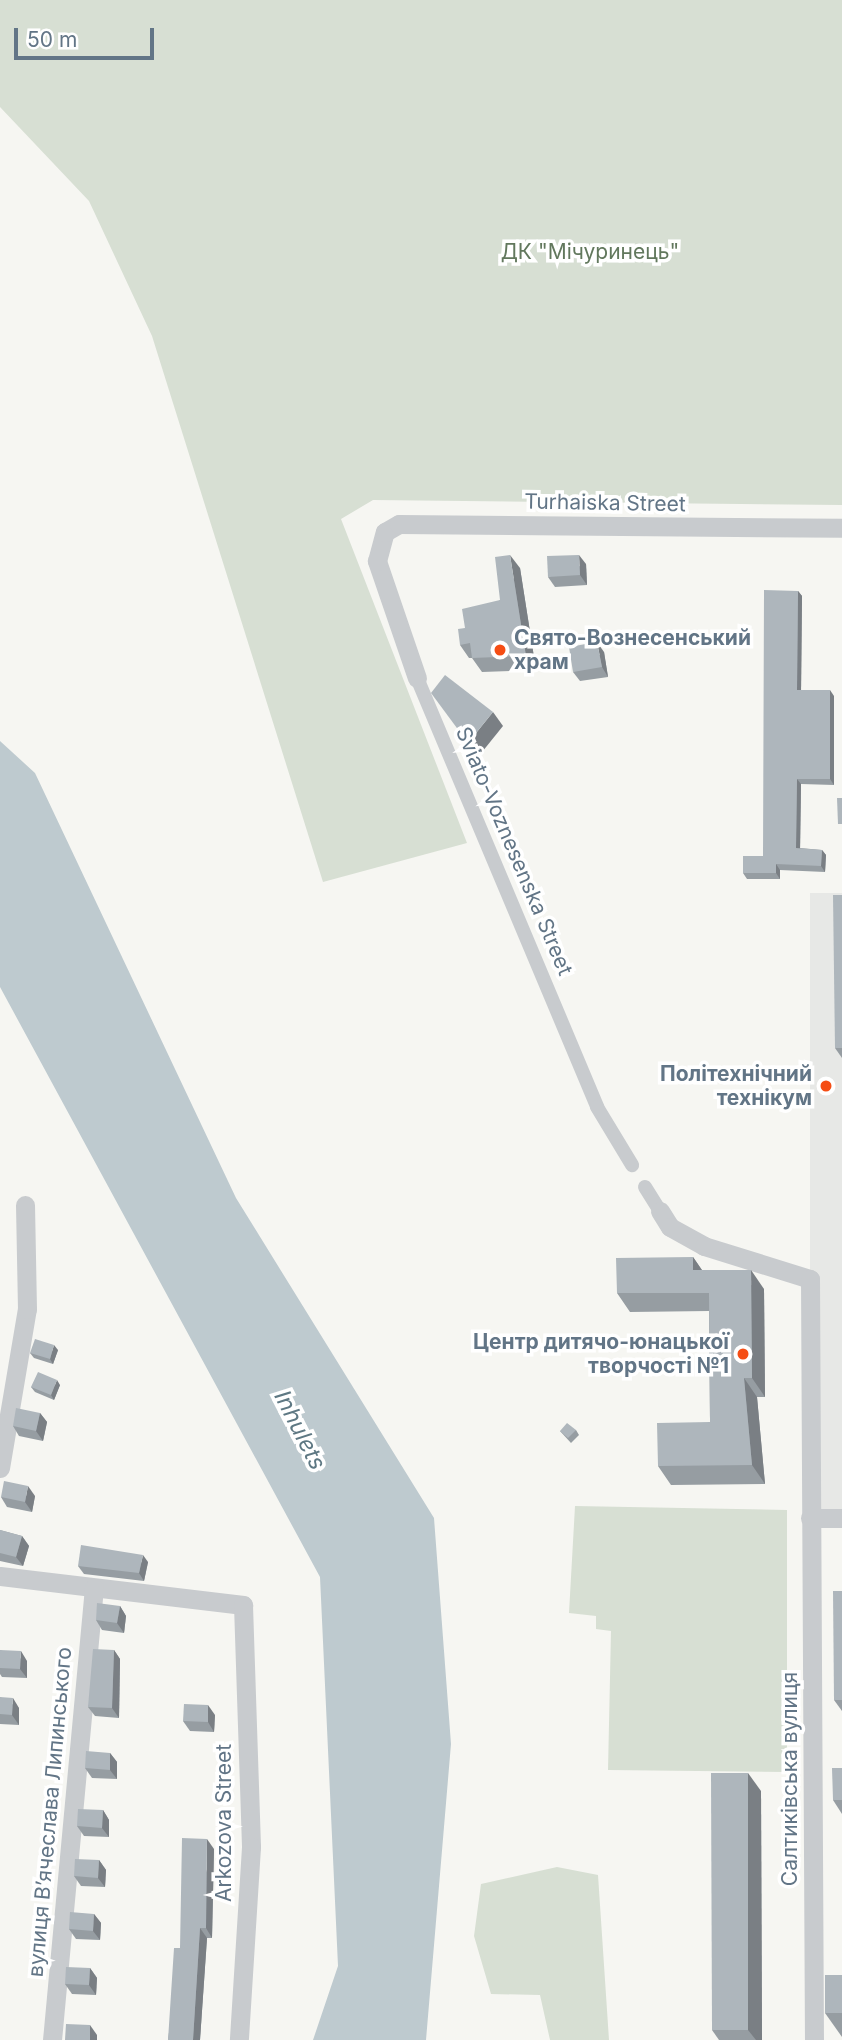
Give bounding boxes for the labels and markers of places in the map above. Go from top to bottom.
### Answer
place label: Свято-Вознесенський храм [514,625,751,675]
marker: Свято-Вознесенський храм [492,642,508,658]
place label: Політехнічний технікум [660,1061,812,1111]
marker: Політехнічний технікум [818,1078,834,1094]
place label: Центр дитячо-юнацької творчості №1 [473,1329,729,1379]
marker: Центр дитячо-юнацької творчості №1 [735,1346,751,1362]

